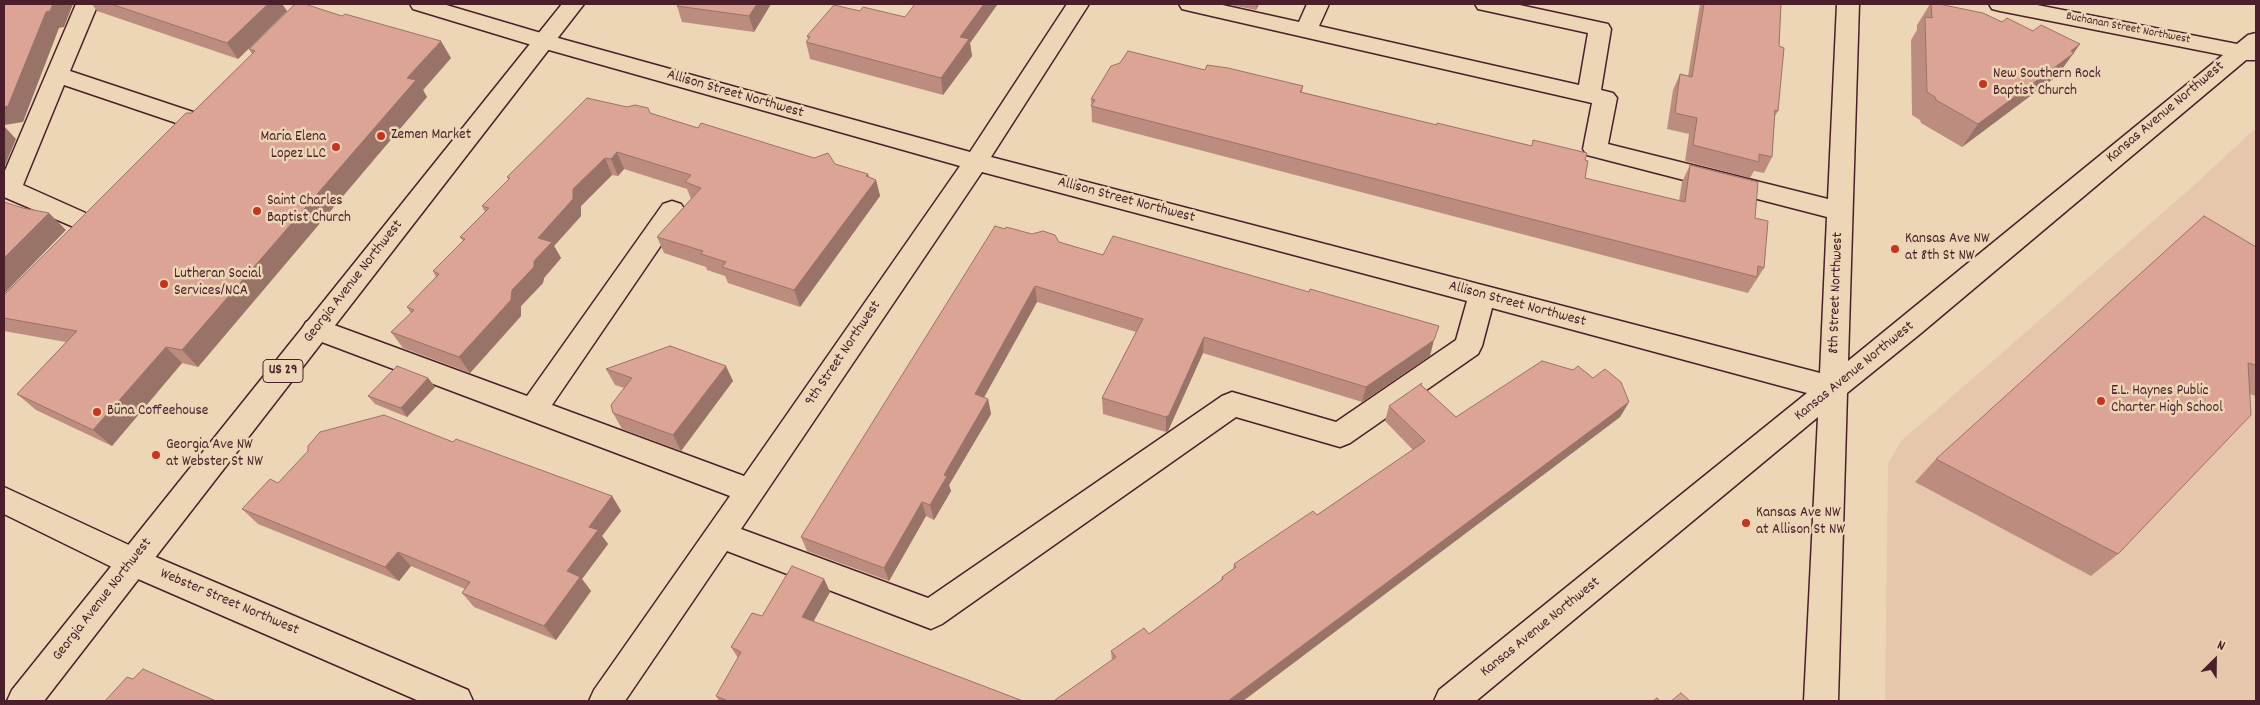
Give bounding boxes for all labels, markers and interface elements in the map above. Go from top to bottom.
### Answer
street label: Buchanan Street Northwest [2065,10,2191,48]
street label: Kansas Avenue Northwest [2103,58,2229,168]
place label: New Southern Rock Baptist Church [1993,66,2101,101]
street label: Allison Street Northwest [665,67,805,123]
marker: New Southern Rock Baptist Church [1977,78,1989,90]
place label: Zemen Market [391,127,471,145]
place label: Maria Elena Lopez LLC [260,129,326,164]
marker: Zemen Market [375,130,387,142]
marker: Maria Elena Lopez LLC [330,141,342,153]
street label: Allison Street Northwest [1055,174,1197,228]
place label: Saint Charles Baptist Church [267,193,351,228]
marker: Saint Charles Baptist Church [251,205,263,217]
street label: Georgia Avenue Northwest [300,217,408,347]
place label: Kansas Ave NW at 8th St NW [1905,231,1989,266]
street label: 8th Street Northwest [1826,232,1848,354]
marker: Kansas Ave NW at 8th St NW [1889,243,1901,255]
place label: Lutheran Social Services/NCA [174,266,261,301]
marker: Lutheran Social Services/NCA [158,278,170,290]
street label: Allison Street Northwest [1446,278,1588,332]
street label: 9th Street Northwest [802,298,886,410]
street label: Kansas Avenue Northwest [1792,318,1918,426]
road number: US 29 [263,360,303,382]
place label: E.L. Haynes Public Charter High School [2111,383,2223,418]
marker: E.L. Haynes Public Charter High School [2095,395,2107,407]
place label: Büna Coffeehouse [107,403,208,421]
marker: Büna Coffeehouse [91,406,103,418]
place label: Georgia Ave NW at Webster St NW [166,437,263,472]
marker: Georgia Ave NW at Webster St NW [150,449,162,461]
place label: Kansas Ave NW at Allison St NW [1756,505,1845,540]
marker: Kansas Ave NW at Allison St NW [1740,517,1752,529]
street label: Georgia Avenue Northwest [49,535,157,665]
street label: Webster Street Northwest [157,566,301,640]
street label: Kansas Avenue Northwest [1478,574,1604,682]
north arrow [2190,635,2240,685]
text: N [2214,636,2228,657]

